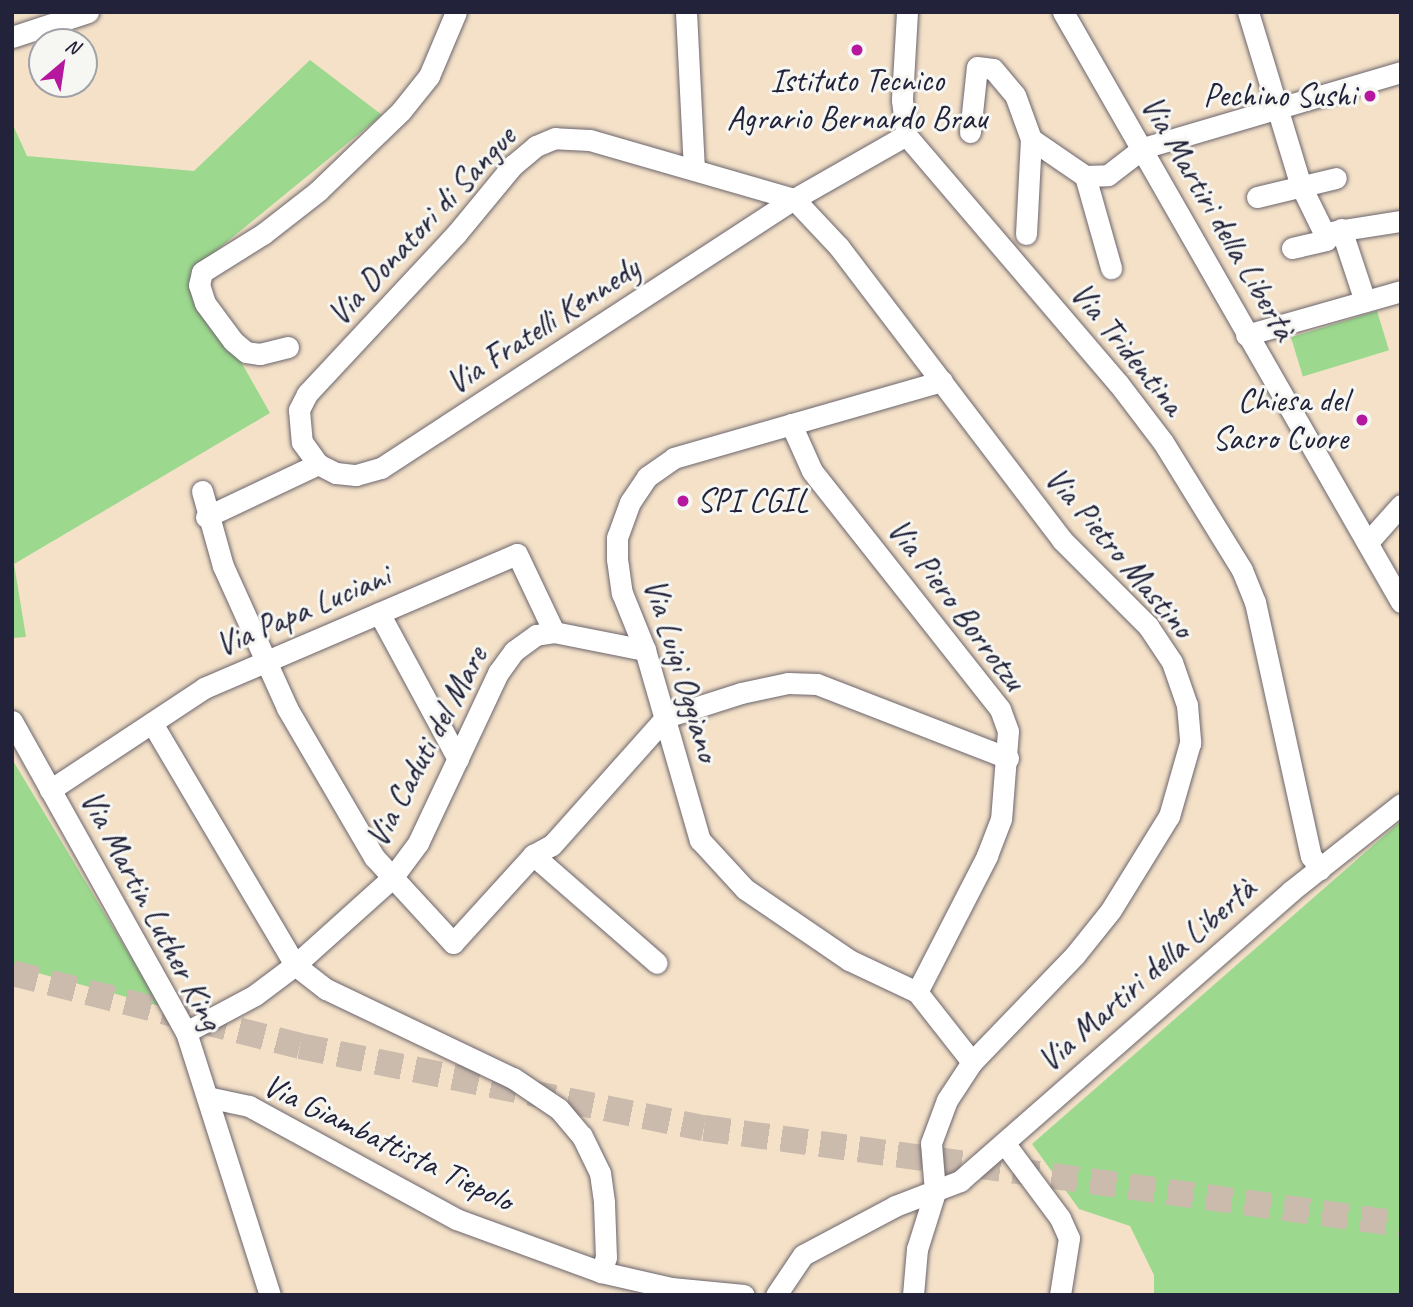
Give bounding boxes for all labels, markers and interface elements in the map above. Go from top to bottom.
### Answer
north arrow [28,28,98,98]
text: N [61,33,83,60]
marker: Istituto Tecnico Agrario Bernardo Brau [849,42,865,58]
place label: Istituto Tecnico Agrario Bernardo Brau [727,61,987,139]
place label: Pechino Sushi [1203,76,1356,116]
marker: Pechino Sushi [1362,88,1378,104]
street label: Via Martiri della Libertà [1132,89,1304,347]
street label: Via Donatori di Sangue [320,118,524,334]
street label: Via Fratelli Kennedy [439,249,647,403]
street label: Via Tridentina [1062,275,1192,423]
place label: Chiesa del Sacro Cuore [1213,381,1348,459]
marker: Chiesa del Sacro Cuore [1354,412,1370,428]
street label: Via Pietro Mastino [1036,459,1202,647]
place label: SPI CGIL [697,481,808,521]
marker: SPI CGIL [675,493,691,509]
street label: Via Piero Borrotzu [878,511,1034,699]
street label: Via Papa Luciani [211,557,395,665]
street label: Via Luigi Oggiano [635,575,727,765]
street label: Via Caduti del Mare [357,640,497,854]
street label: Via Martin Luther King [71,784,231,1036]
street label: Via Martiri della Libertà [1030,870,1264,1080]
street label: Via Giambattista Tiepolo [258,1066,518,1220]

